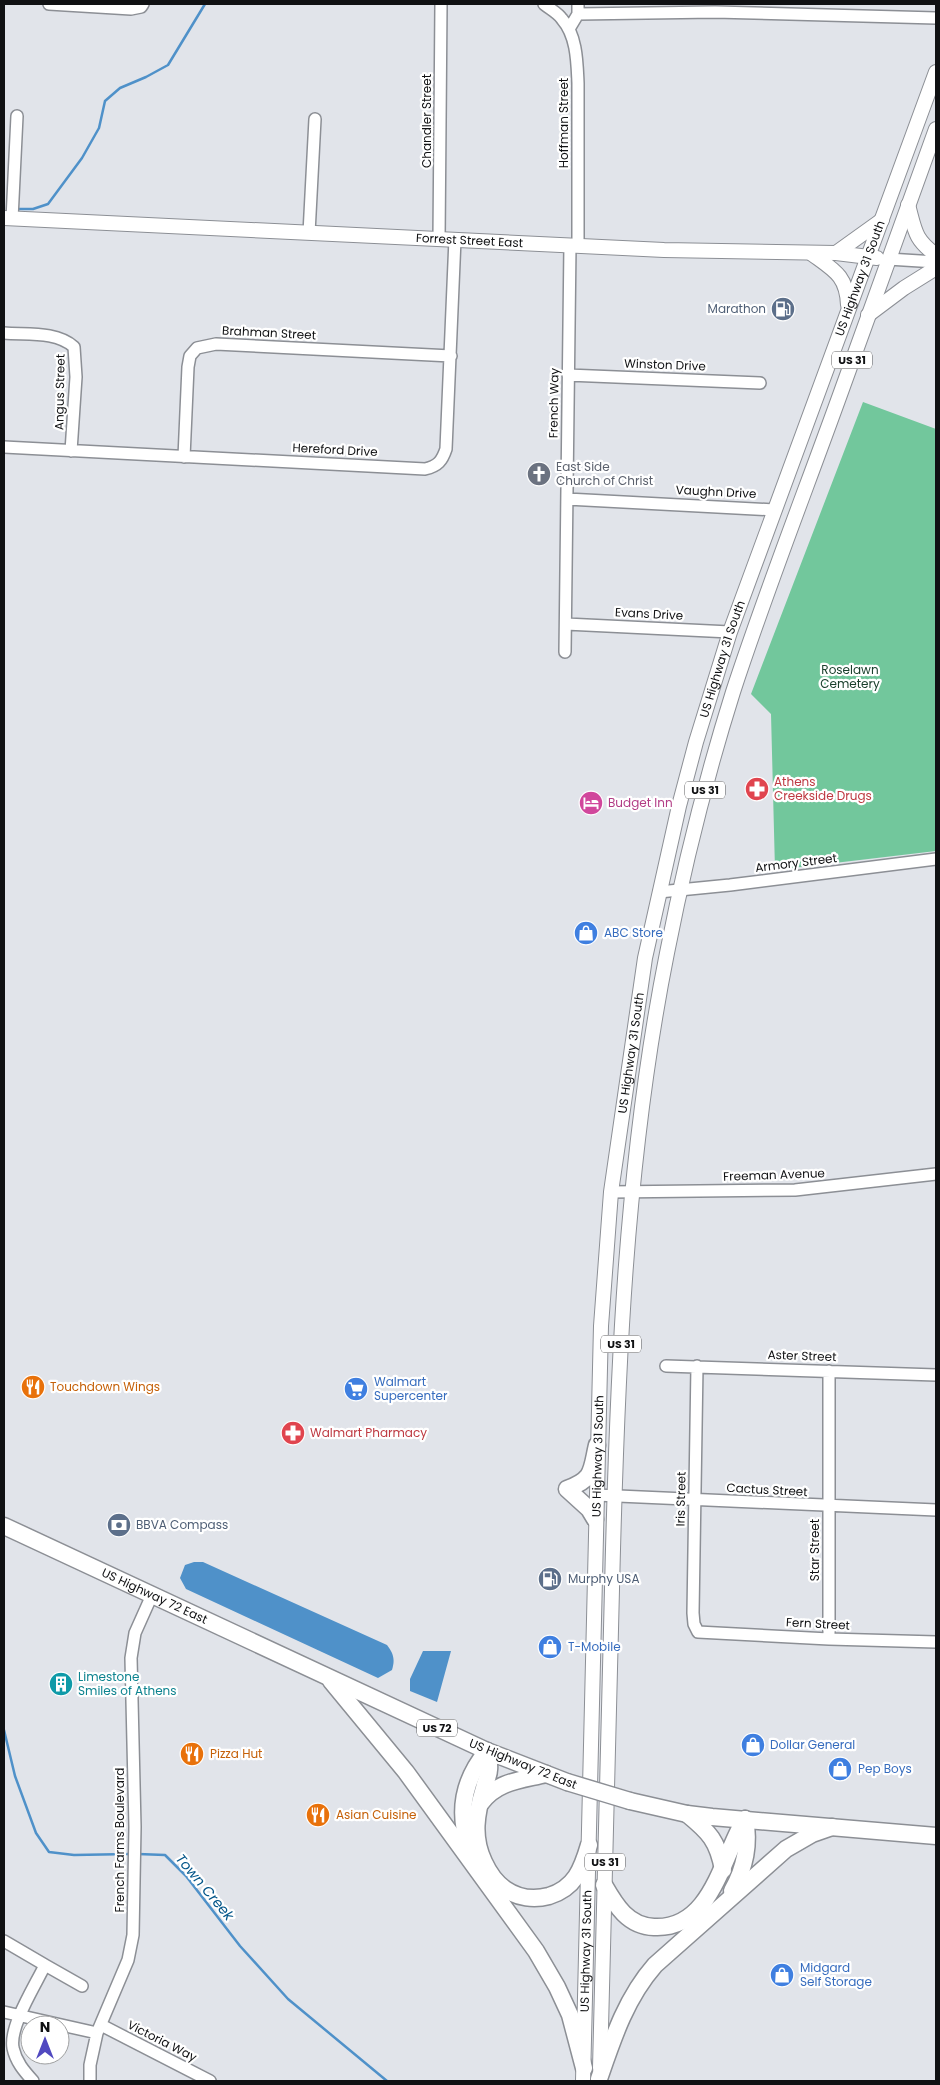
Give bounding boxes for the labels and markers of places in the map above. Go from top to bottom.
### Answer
fuel station icon: Marathon [770,296,796,322]
place label: Marathon [708,300,766,317]
place label: East Side Church of Christ [556,458,653,489]
church icon: East Side Church of Christ [526,461,552,487]
place label: Athens Creekside Drugs [774,773,872,804]
pharmacy icon: Athens Creekside Drugs [744,776,770,802]
hotel icon: Budget Inn [578,790,604,816]
place label: Budget Inn [608,794,673,811]
shop icon: ABC Store [573,920,599,946]
place label: ABC Store [604,924,663,941]
place label: Walmart Supercenter [374,1373,448,1404]
restaurant icon: Touchdown Wings [20,1374,46,1400]
supermarket icon: Walmart Supercenter [343,1376,369,1402]
place label: Touchdown Wings [50,1378,160,1395]
pharmacy icon: Walmart Pharmacy [280,1420,306,1446]
place label: Walmart Pharmacy [310,1424,427,1441]
bank icon: BBVA Compass [106,1512,132,1538]
place label: BBVA Compass [136,1516,228,1533]
fuel station icon: Murphy USA [537,1566,563,1592]
place label: Murphy USA [568,1570,639,1587]
shop icon: T-Mobile [537,1634,563,1660]
place label: T-Mobile [568,1638,621,1655]
place label: Limestone Smiles of Athens [78,1668,177,1699]
building icon: Limestone Smiles of Athens [48,1671,74,1697]
shop icon: Dollar General [740,1732,766,1758]
place label: Dollar General [770,1736,855,1753]
restaurant icon: Pizza Hut [179,1741,205,1767]
place label: Pizza Hut [210,1745,263,1762]
shop icon: Pep Boys [827,1756,853,1782]
place label: Pep Boys [858,1760,912,1777]
restaurant icon: Asian Cuisine [305,1802,331,1828]
place label: Asian Cuisine [336,1806,417,1823]
place label: Midgard Self Storage [800,1959,872,1990]
shop icon: Midgard Self Storage [769,1962,795,1988]

